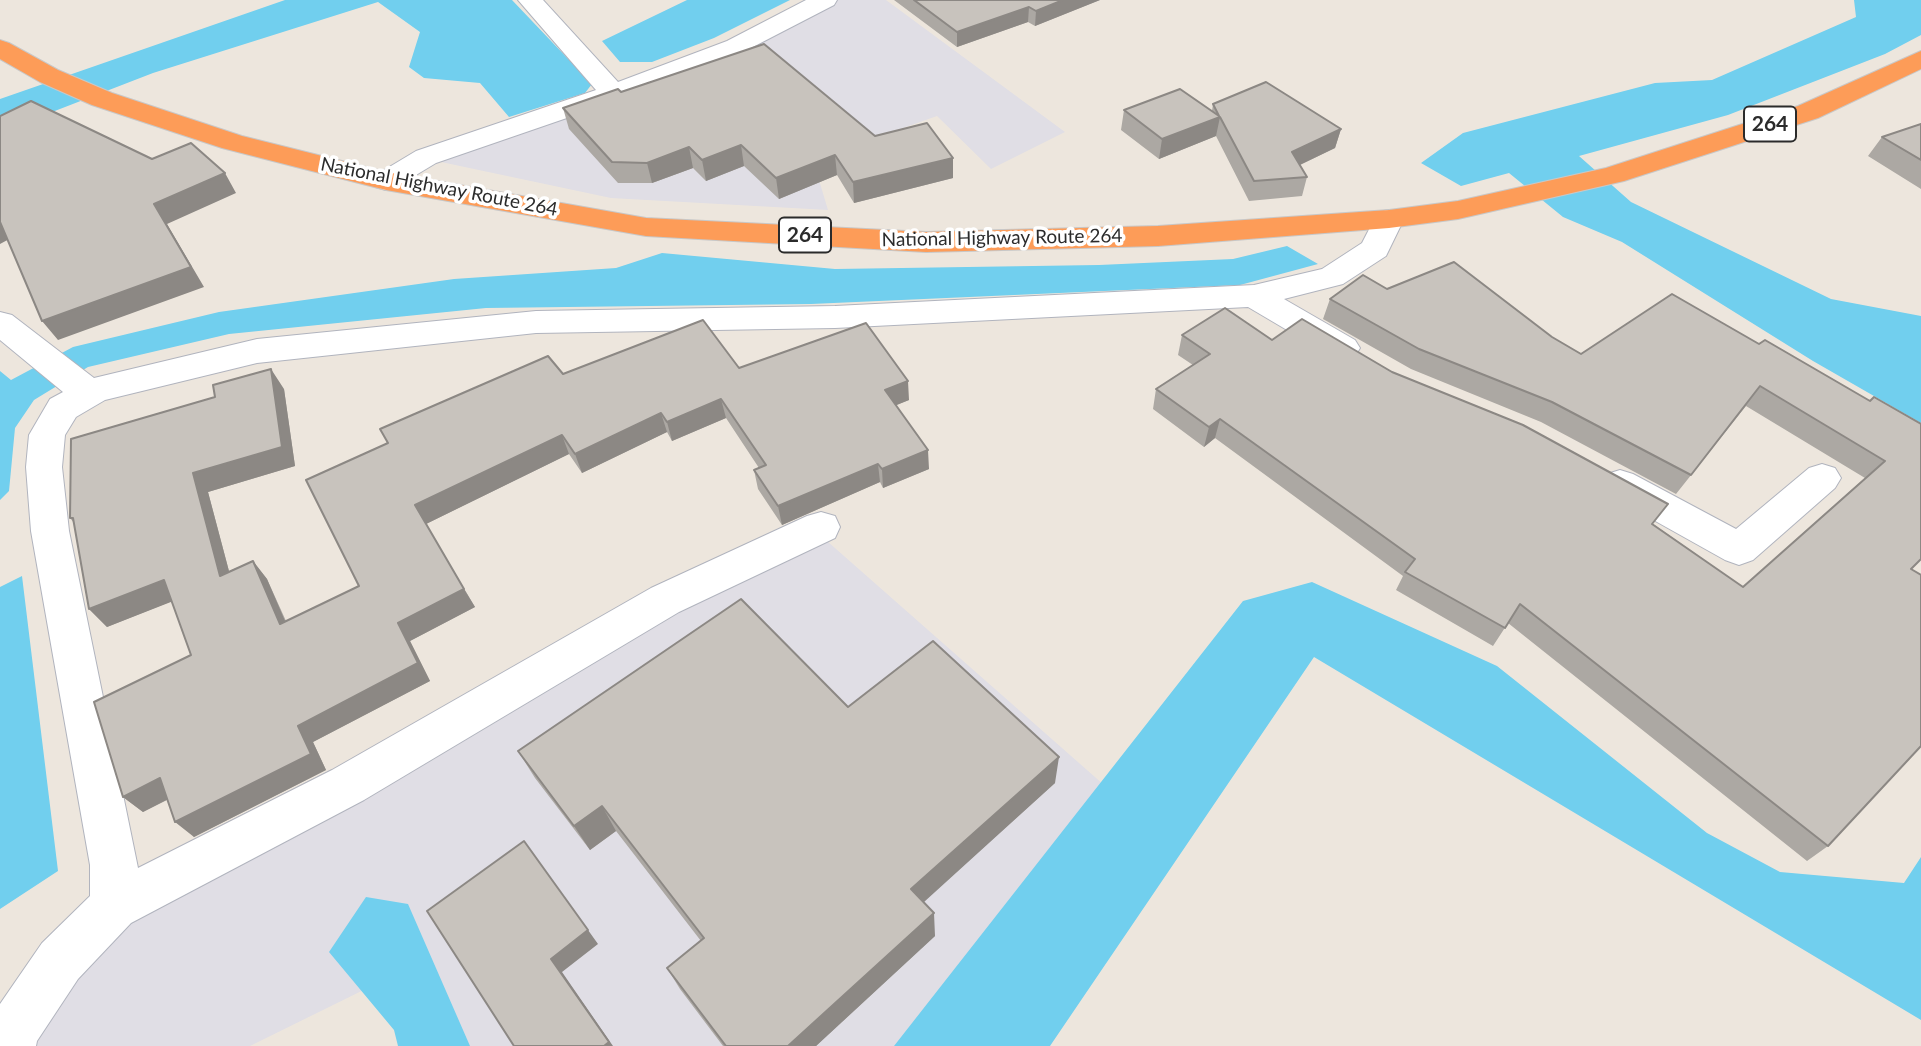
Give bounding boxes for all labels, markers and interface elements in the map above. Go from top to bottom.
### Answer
road number: 264 [1744,106,1796,142]
street label: National Highway Route 264 [319,153,559,221]
road number: 264 [779,218,831,252]
street label: National Highway Route 264 [881,225,1123,251]

